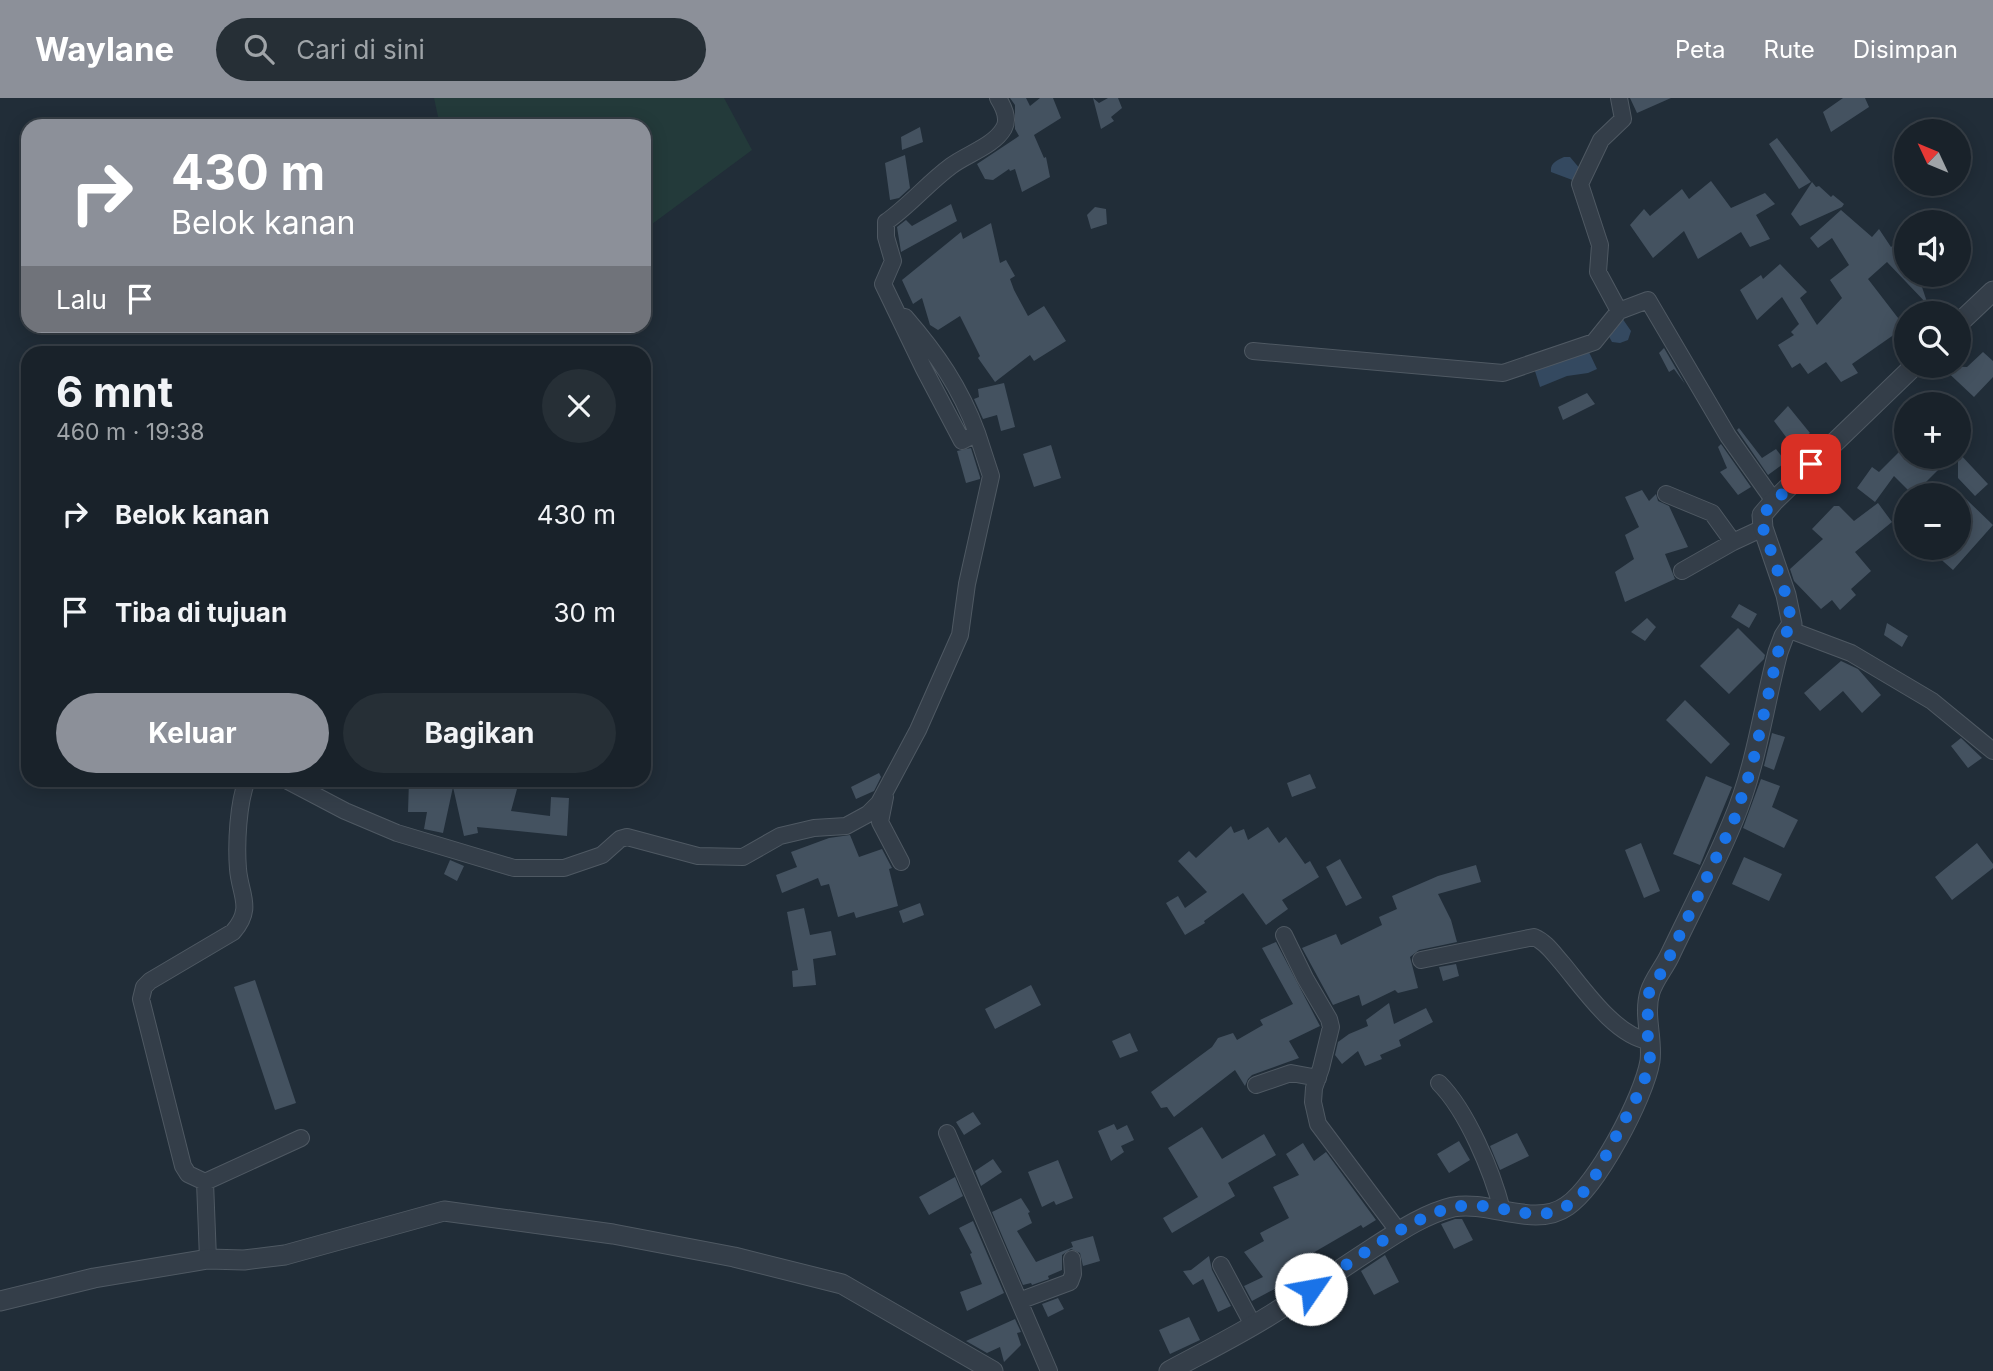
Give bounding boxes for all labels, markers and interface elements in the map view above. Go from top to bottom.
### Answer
search box [216,18,706,81]
text: Waylane [35,29,174,69]
icon: search [240,30,278,68]
text: Cari di sini [296,34,425,65]
text: Peta [1675,35,1726,64]
text: Rute [1764,35,1815,64]
text: Disimpan [1853,35,1958,64]
north arrow [1894,119,1970,196]
map controls [1894,119,1971,560]
text: 430 m [171,143,325,202]
icon: right [56,147,147,238]
text: Belok kanan [171,203,355,242]
button: sound [1894,210,1971,287]
icon: arrive [121,280,159,318]
text: Lalu [56,284,107,315]
button: search [1894,301,1971,378]
text: 6 mnt [56,366,173,417]
button: close [542,369,616,443]
button: + [1894,392,1971,469]
text: 460 m · 19:38 [56,418,205,446]
pin [1781,434,1841,494]
icon: arrive [1792,445,1830,483]
button: − [1894,483,1971,560]
icon: right [56,495,94,533]
text: Belok kanan [115,499,270,530]
text: 430 m [537,499,616,530]
icon: arrive [56,593,94,631]
text: Tiba di tujuan [115,597,287,628]
text: 30 m [553,597,616,628]
button: Keluar [56,693,329,773]
button: Bagikan [343,693,616,773]
position arrow [1274,1252,1348,1326]

